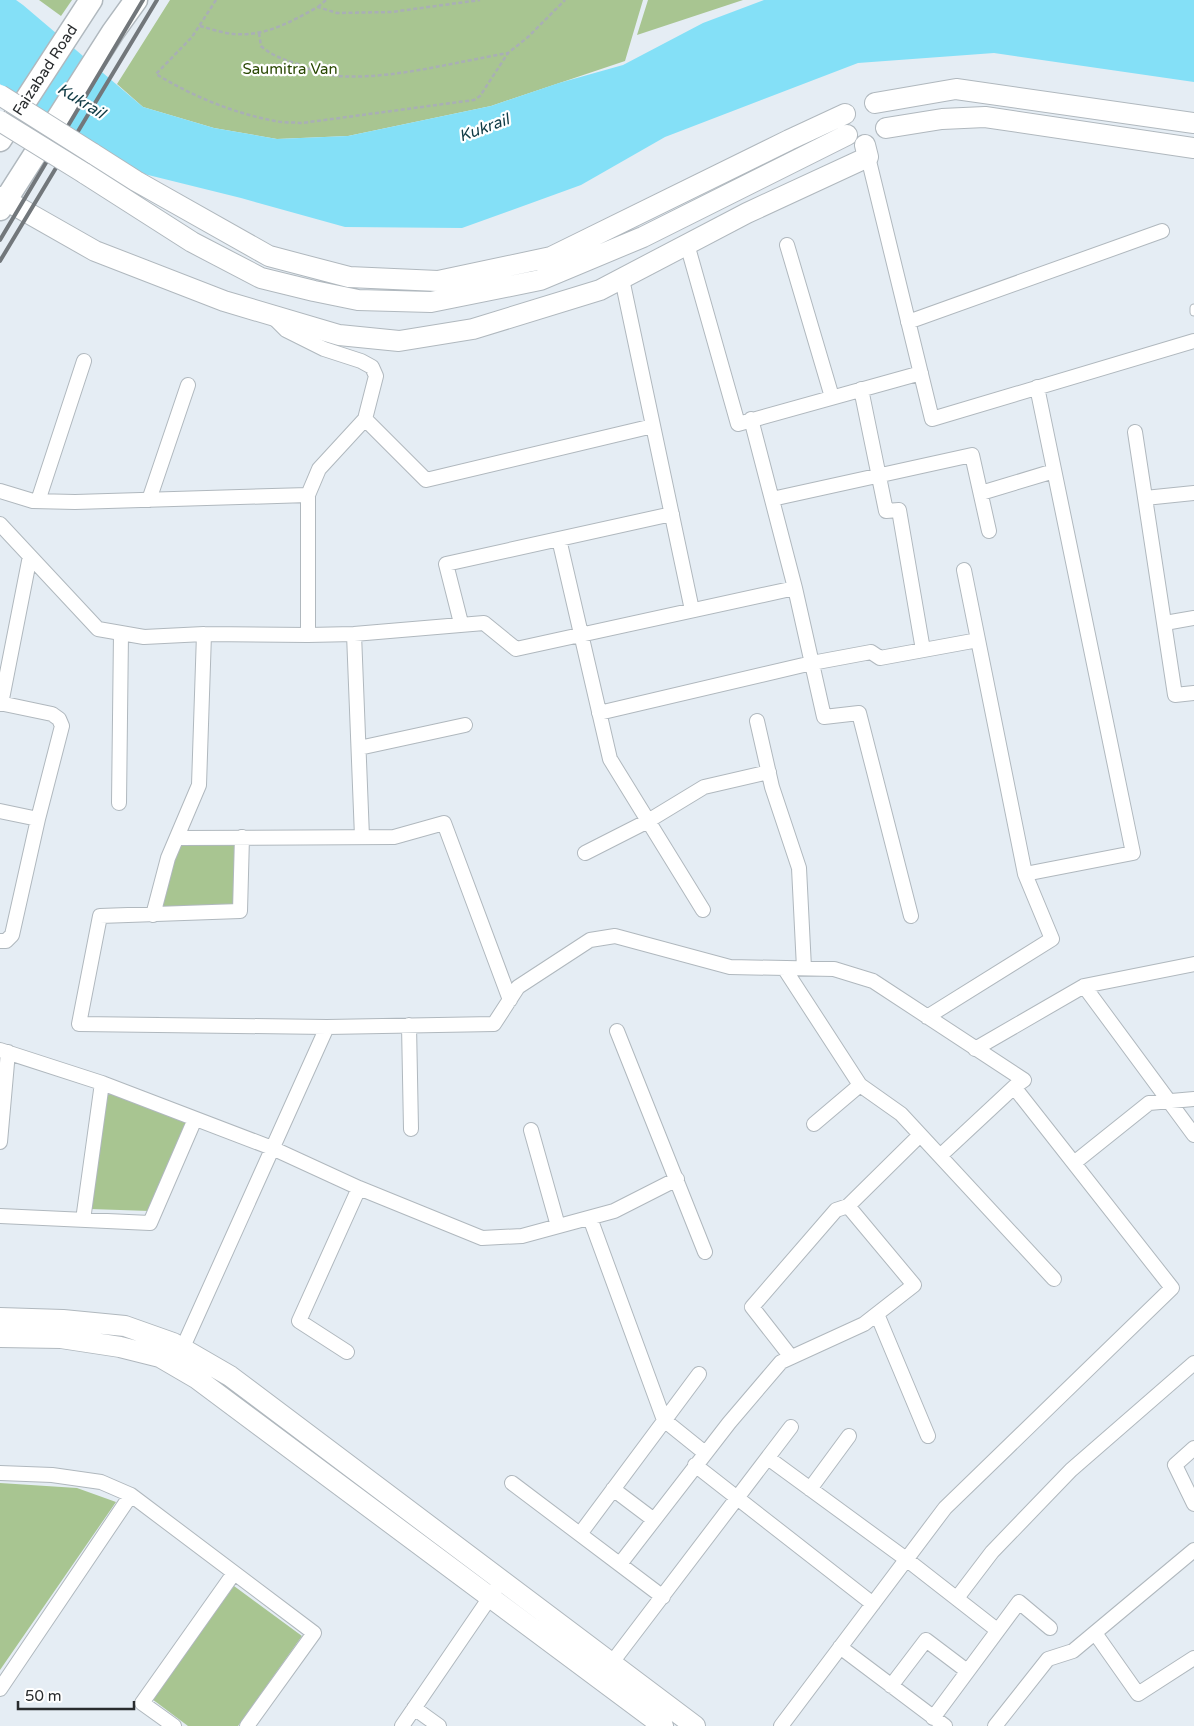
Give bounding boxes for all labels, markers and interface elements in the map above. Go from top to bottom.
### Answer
street label: Faizabad Road [9,21,81,119]
park label: Saumitra Van [242,60,338,78]
water label: Kukrail [54,79,110,124]
water label: Kukrail [456,109,514,146]
scale bar [18,1678,134,1710]
text: 50 m [25,1687,62,1705]

